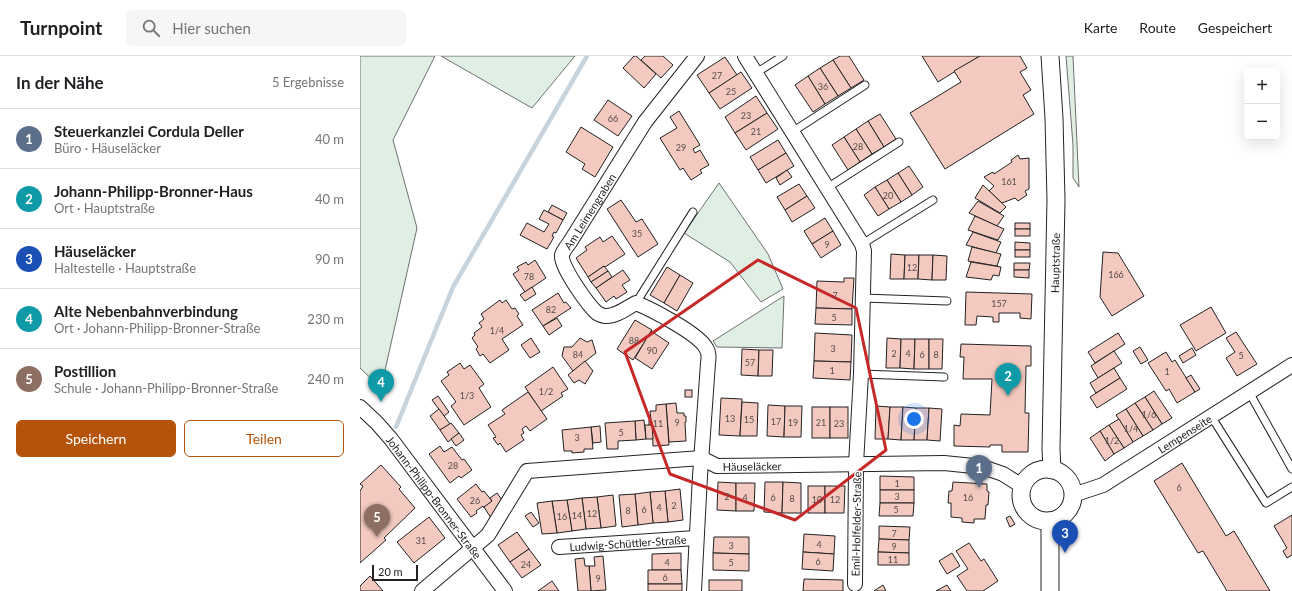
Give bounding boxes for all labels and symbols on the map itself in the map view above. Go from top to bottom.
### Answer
house number: 27 [712,70,722,81]
house number: 36 [818,81,828,92]
house number: 25 [726,86,736,97]
house number: 23 [741,110,751,121]
house number: 66 [608,113,618,124]
house number: 21 [751,126,761,137]
house number: 28 [853,141,863,152]
house number: 29 [676,142,686,153]
street label: Am Leimengraben [560,171,618,252]
house number: 161 [1001,176,1017,187]
house number: 20 [883,190,893,201]
house number: 35 [632,228,642,239]
street label: Hauptstraße [1048,233,1062,293]
house number: 9 [824,239,830,250]
house number: 12 [907,262,917,273]
house number: 166 [1108,269,1124,280]
house number: 78 [524,271,534,282]
house number: 7 [832,290,838,301]
house number: 157 [991,298,1007,309]
house number: 82 [546,304,556,315]
house number: 5 [831,312,837,323]
house number: 1/4 [490,325,504,336]
house number: 88 [629,335,639,346]
house number: 3 [830,343,836,354]
house number: 90 [647,345,657,356]
house number: 2 [891,348,897,359]
house number: 4 [905,348,911,359]
house number: 84 [573,349,583,360]
house number: 6 [919,349,925,360]
house number: 8 [933,349,939,360]
house number: 5 [1238,350,1244,361]
house number: 57 [745,357,755,368]
pin: 2 [995,363,1021,396]
house number: 1 [829,365,835,376]
house number: 1 [1164,366,1170,377]
pin: 4 [368,369,394,402]
house number: 1/2 [539,386,553,397]
house number: 1/3 [460,390,474,401]
your location [904,409,924,429]
house number: 1/6 [1142,409,1156,420]
street label: Lempenseite [1155,411,1214,455]
house number: 13 [725,413,735,424]
house number: 15 [744,414,754,425]
house number: 17 [771,416,781,427]
house number: 9 [674,417,680,428]
house number: 19 [788,417,798,428]
house number: 21 [816,417,826,428]
house number: 11 [653,418,663,429]
house number: 23 [834,418,844,429]
house number: 1/4 [1124,423,1138,434]
house number: 5 [618,427,624,438]
house number: 3 [574,432,580,443]
street label: Johann-Philipp-Bronner-Straße [384,433,485,561]
house number: 1/2 [1105,435,1119,446]
pin: 1 [966,455,992,488]
street label: Häuseläcker [723,459,782,472]
house number: 28 [448,460,458,471]
street label: Emil-Holfelder-Straße [849,471,863,576]
house number: 1 [894,478,900,489]
house number: 6 [1176,482,1182,493]
house number: 2 [724,491,730,502]
house number: 3 [894,491,900,502]
house number: 4 [742,492,748,503]
house number: 6 [770,492,776,503]
house number: 16 [963,492,973,503]
house number: 8 [789,493,795,504]
house number: 10 [812,494,822,505]
house number: 12 [830,494,840,505]
house number: 26 [470,495,480,506]
house number: 2 [671,500,677,511]
house number: 4 [656,502,662,513]
pin: 5 [364,504,390,537]
house number: 6 [641,504,647,515]
house number: 5 [893,504,899,515]
house number: 8 [625,505,631,516]
house number: 12 [587,508,597,519]
house number: 14 [572,510,582,521]
house number: 16 [557,511,567,522]
pin: 3 [1052,520,1078,553]
house number: 7 [891,528,897,539]
street label: Ludwig-Schüttler-Straße [569,532,687,553]
house number: 31 [416,535,426,546]
house number: 4 [816,539,822,550]
house number: 3 [728,540,734,551]
house number: 9 [891,541,897,552]
house number: 11 [888,554,898,565]
house number: 6 [815,556,821,567]
house number: 4 [664,557,670,568]
house number: 5 [728,557,734,568]
house number: 24 [521,559,531,570]
scale bar [372,563,418,582]
house number: 6 [662,572,668,583]
house number: 9 [595,573,601,584]

